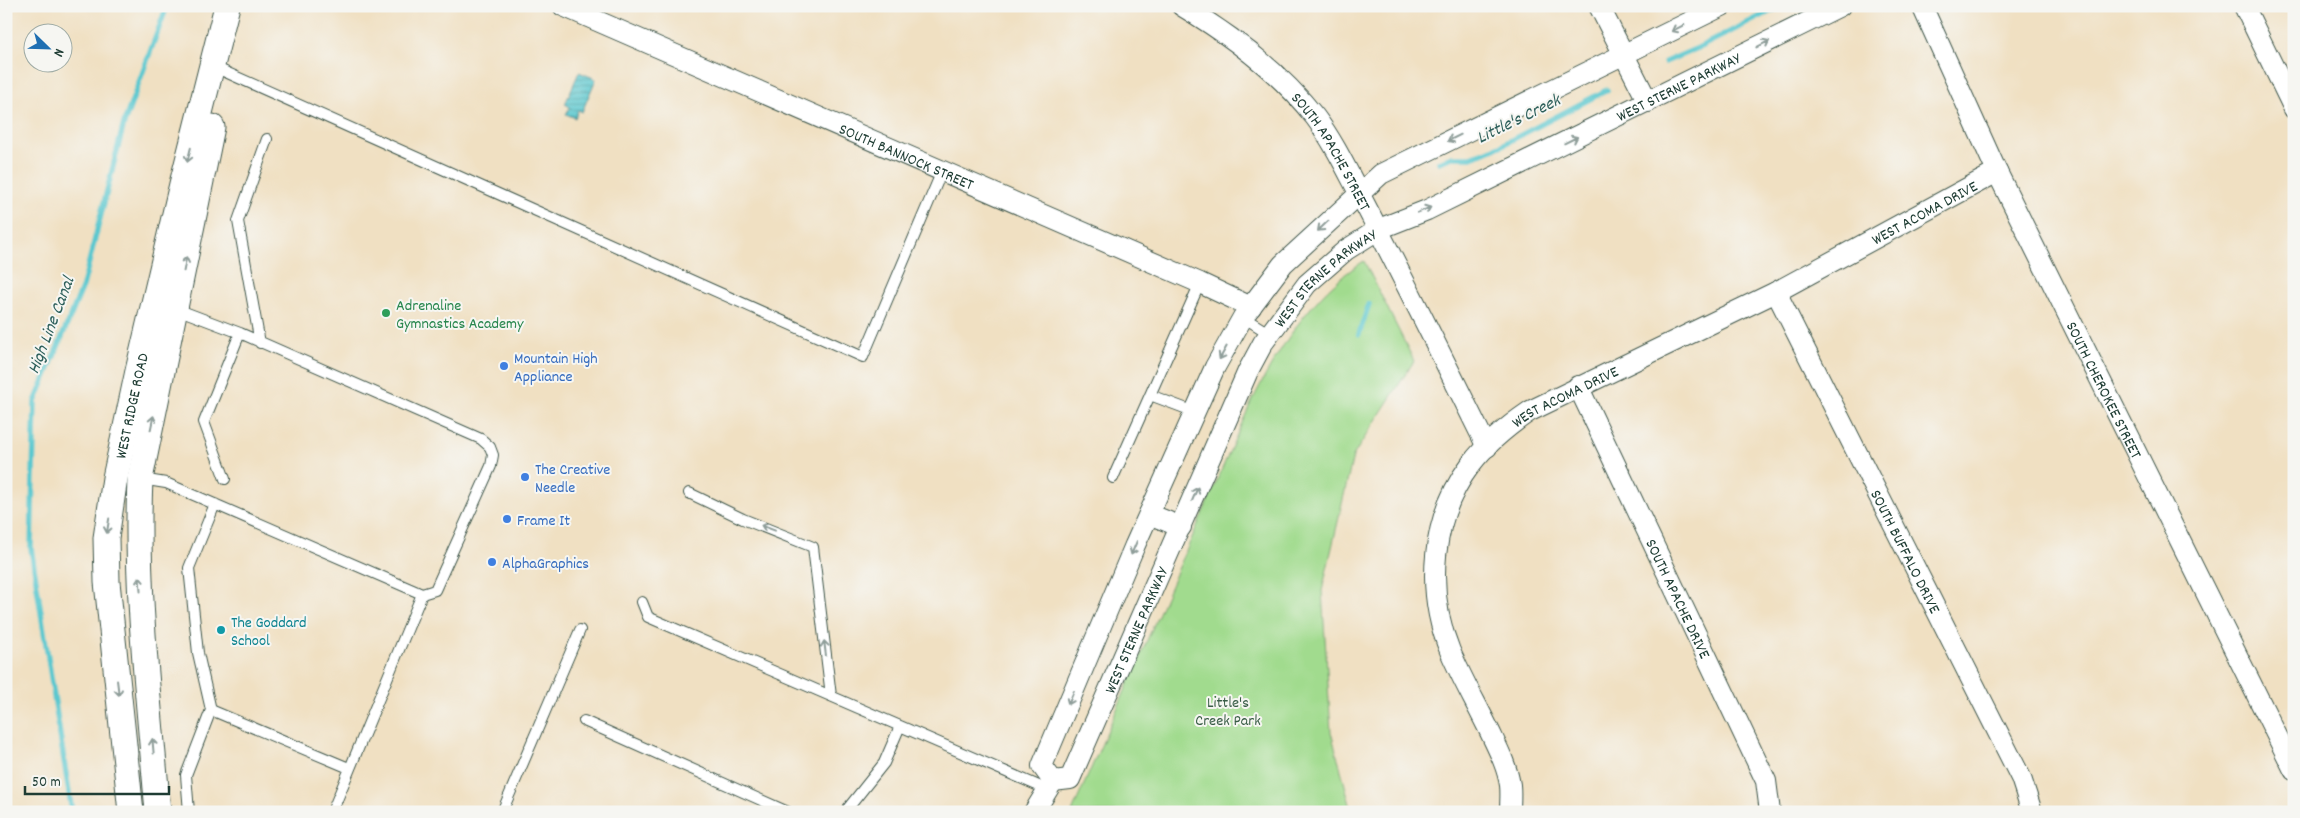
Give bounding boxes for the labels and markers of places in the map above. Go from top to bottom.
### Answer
place label: Adrenaline Gymnastics Academy [396,295,524,336]
marker: Adrenaline Gymnastics Academy [380,307,392,319]
place label: Mountain High Appliance [514,348,598,389]
marker: Mountain High Appliance [498,360,510,372]
place label: The Creative Needle [535,459,610,500]
marker: The Creative Needle [519,471,531,483]
place label: Frame It [517,510,570,533]
marker: Frame It [501,513,513,525]
place label: AlphaGraphics [502,553,589,576]
marker: AlphaGraphics [486,556,498,568]
place label: The Goddard School [231,612,307,653]
marker: The Goddard School [215,624,227,636]

